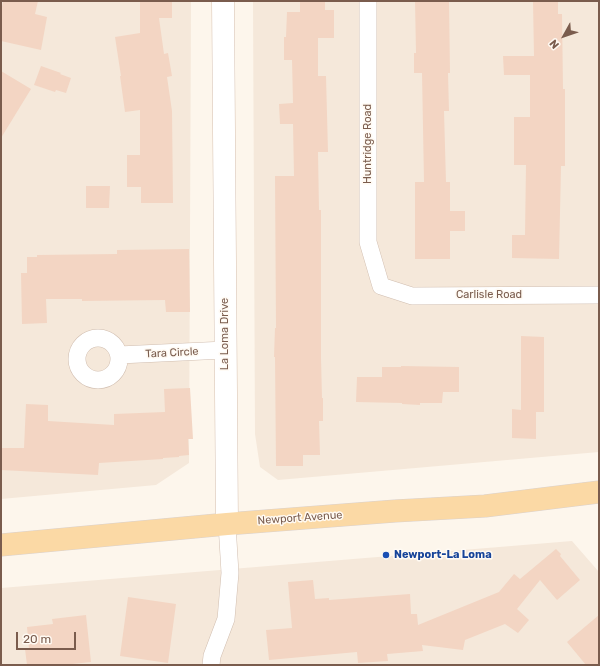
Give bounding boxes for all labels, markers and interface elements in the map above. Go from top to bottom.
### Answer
north arrow [544,16,584,56]
text: N [547,37,562,51]
street label: Huntridge Road [361,104,375,184]
street label: Carlisle Road [456,288,522,302]
street label: La Loma Drive [218,298,232,370]
street label: Tara Circle [145,345,199,361]
street label: Newport Avenue [257,508,343,528]
place label: Newport-La Loma [394,548,492,562]
marker: Newport-La Loma [381,550,391,560]
scale bar [18,624,78,650]
text: 20 m [23,632,51,646]

